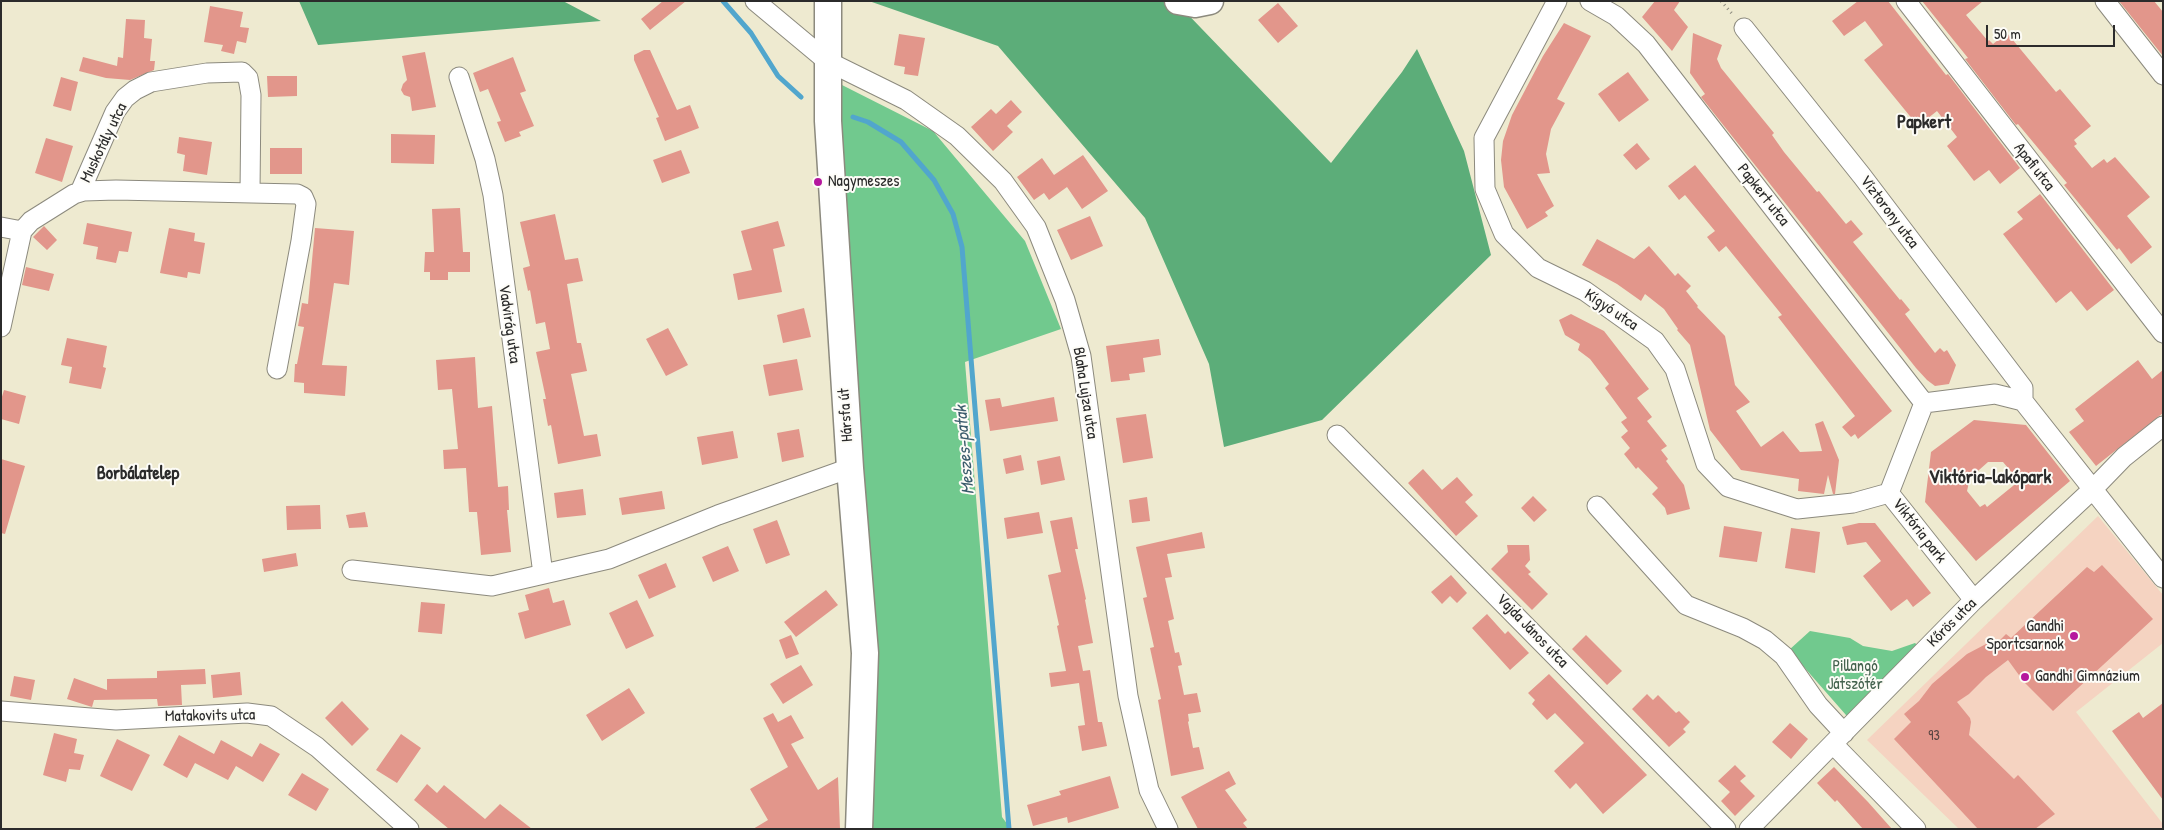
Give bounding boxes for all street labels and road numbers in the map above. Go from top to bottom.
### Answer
street label: Muskotály utca [77,100,131,186]
street label: Apafi utca [2009,139,2059,195]
street label: Papkert utca [1733,160,1793,230]
street label: Víztorony utca [1855,172,1923,252]
street label: Vadvirág utca [494,283,524,365]
street label: Kígyó utca [1581,285,1641,335]
street label: Blaha Lujza utca [1068,346,1102,440]
street label: Hársfa út [835,388,857,442]
street label: Viktória park [1888,495,1950,567]
street label: Vajda János utca [1492,590,1572,672]
street label: Kőrös utca [1923,594,1981,652]
street label: Matakovits utca [165,706,255,726]

